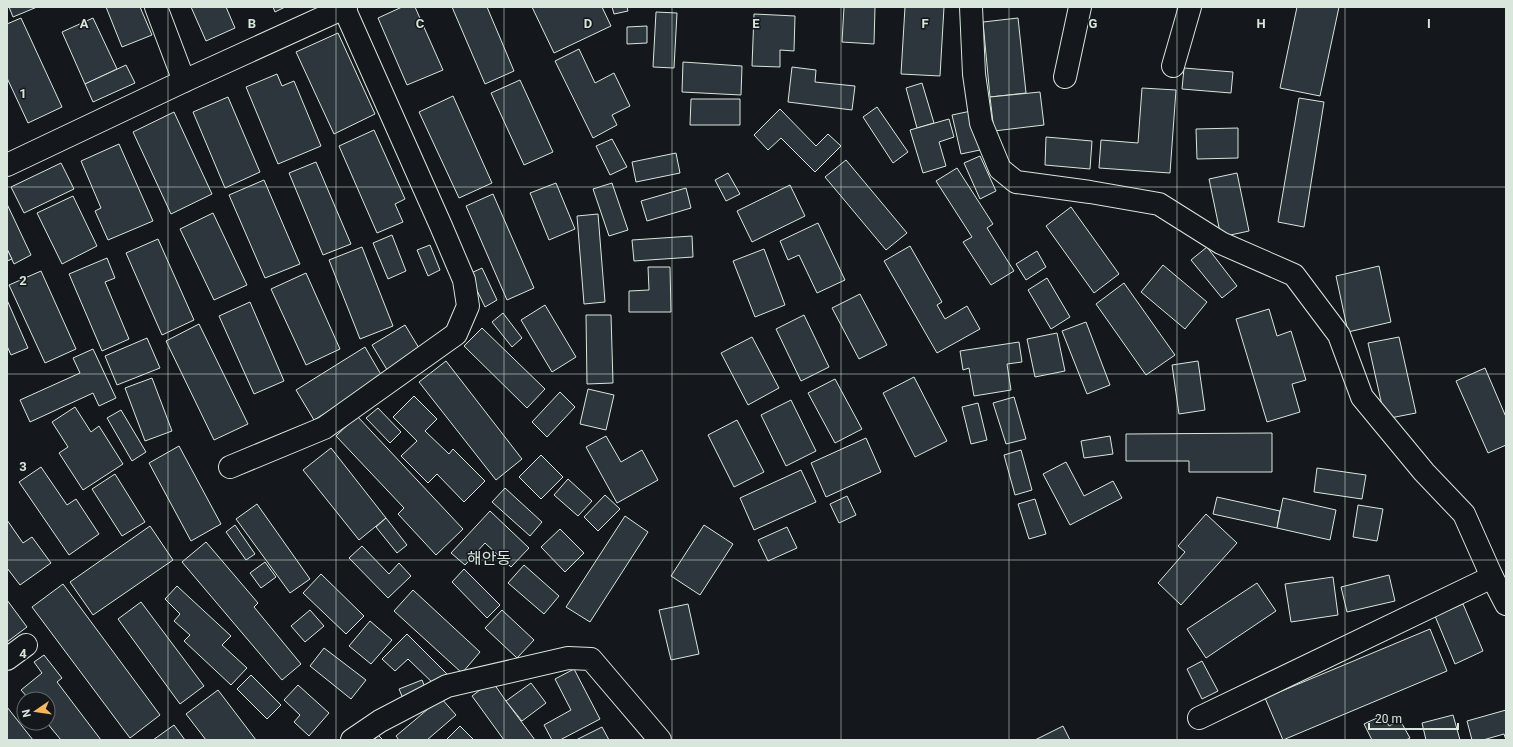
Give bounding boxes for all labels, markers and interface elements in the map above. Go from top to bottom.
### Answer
text: A [80,16,89,31]
text: B [248,16,256,31]
text: C [416,16,425,31]
text: D [584,16,592,31]
text: E [752,16,760,31]
text: F [921,16,929,31]
text: G [1089,16,1098,31]
text: H [1256,16,1266,31]
text: I [1427,16,1431,31]
text: 1 [19,86,27,101]
text: 2 [19,273,27,288]
text: 3 [19,459,27,474]
district label: 해안동 [467,549,511,568]
text: 4 [19,646,27,661]
north arrow [16,691,56,731]
scale bar [1369,705,1458,731]
text: N [19,708,34,718]
text: 20 m [1375,712,1402,726]

